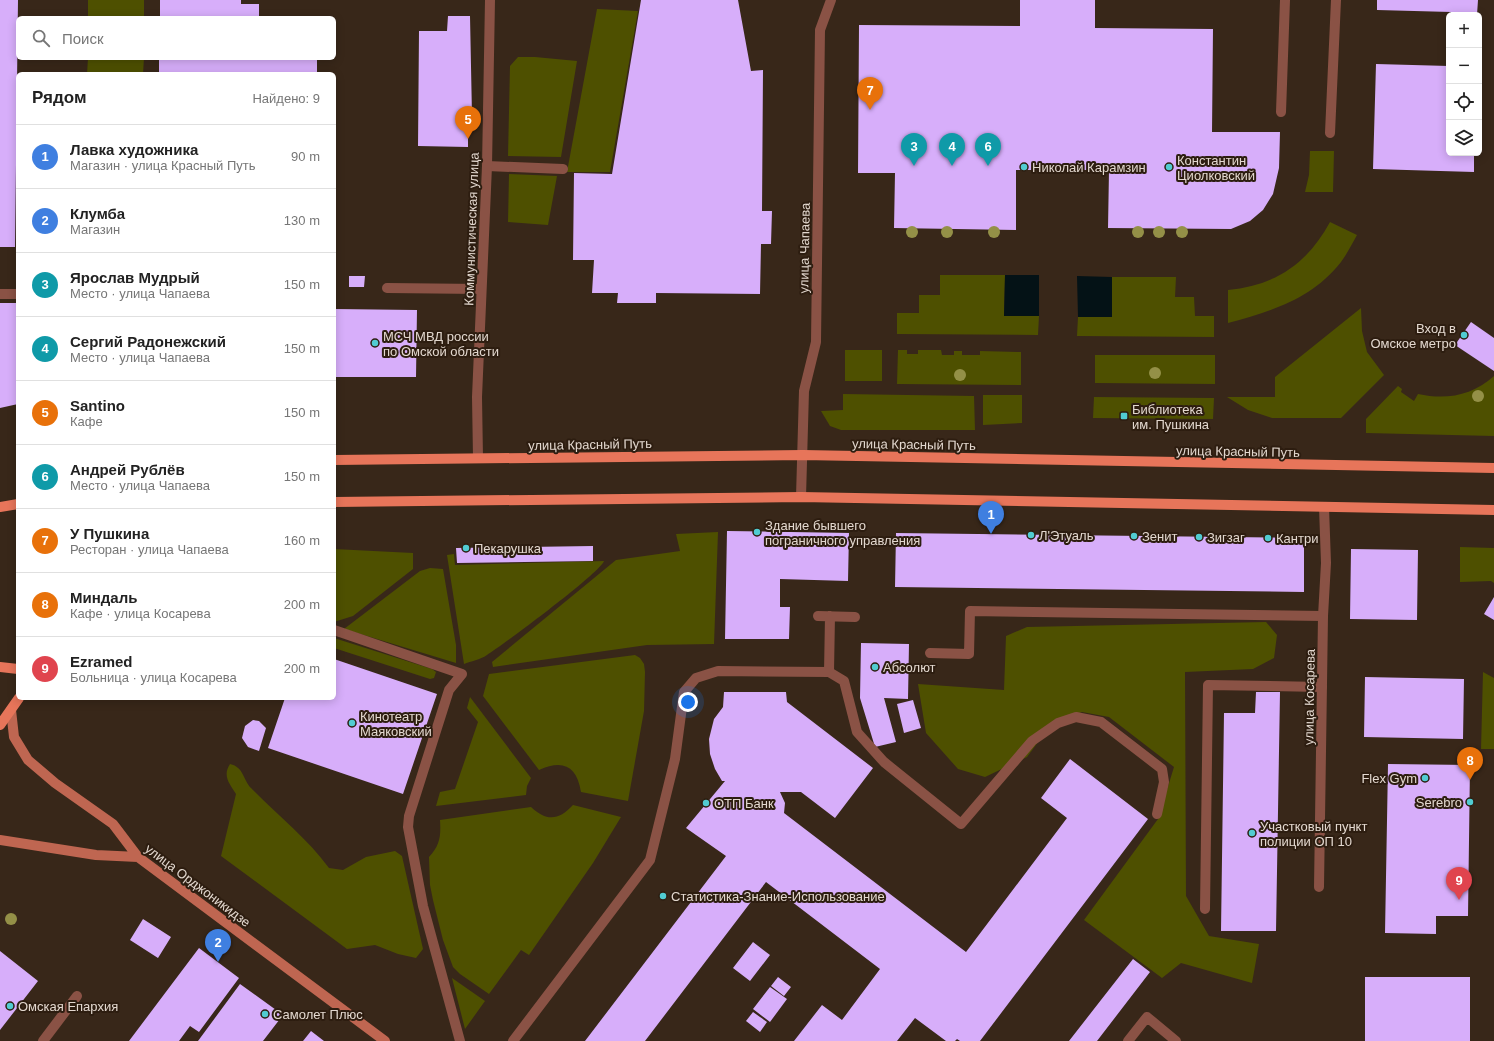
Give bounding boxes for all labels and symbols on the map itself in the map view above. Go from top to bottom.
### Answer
pin: 7 [857,77,883,110]
pin: 5 [455,106,481,139]
pin: 3 [901,133,927,166]
pin: 4 [939,133,965,166]
pin: 6 [975,133,1001,166]
street label: Коммунистическая улица [461,151,482,306]
place label: Константин Циолковский [1177,153,1255,183]
place label: Николай Карамзин [1032,160,1146,175]
marker: Николай Карамзин [1019,162,1029,172]
marker: Константин Циолковский [1164,162,1174,172]
street label: улица Чапаева [796,202,813,293]
place label: Вход в Омское метро [1370,321,1456,351]
place label: МСЧ МВД россии по Омской области [383,329,499,359]
marker: Вход в Омское метро [1459,330,1469,340]
marker: МСЧ МВД россии по Омской области [370,338,380,348]
place label: Библиотека им. Пушкина [1132,402,1210,432]
marker: Библиотека им. Пушкина [1119,411,1129,421]
street label: улица Красный Путь [528,436,652,453]
street label: улица Красный Путь [852,436,976,453]
street label: улица Красный Путь [1176,443,1300,460]
pin: 1 [978,501,1004,534]
place label: Здание бывшего пограничного управления [765,518,920,548]
marker: Здание бывшего пограничного управления [752,527,762,537]
place label: Л'Этуаль [1039,528,1094,543]
place label: Зенит [1142,529,1178,544]
marker: Л'Этуаль [1026,530,1036,540]
place label: Зигзаг [1207,530,1245,545]
marker: Зенит [1129,531,1139,541]
place label: Кантри [1276,531,1318,546]
marker: Зигзаг [1194,532,1204,542]
marker: Кантри [1263,533,1273,543]
place label: Пекарушка [474,541,542,556]
marker: Пекарушка [461,543,471,553]
street label: улица Косарева [1301,648,1318,745]
place label: Абсолют [883,660,936,675]
marker: Абсолют [870,662,880,672]
your location [678,692,698,712]
place label: Кинотеатр Маяковский [360,709,432,739]
marker: Кинотеатр Маяковский [347,718,357,728]
pin: 8 [1457,747,1483,780]
place label: Flex Gym [1361,771,1417,786]
marker: Flex Gym [1420,773,1430,783]
place label: Serebro [1416,795,1462,810]
place label: ОТП Банк [714,796,774,811]
marker: Serebro [1465,797,1475,807]
marker: ОТП Банк [701,798,711,808]
place label: Участковый пункт полиции ОП 10 [1260,819,1367,849]
marker: Участковый пункт полиции ОП 10 [1247,828,1257,838]
street label: улица Орджоникидзе [142,841,253,930]
pin: 9 [1446,867,1472,900]
place label: Статистика-Знание-Использование [671,889,885,904]
marker: Статистика-Знание-Использование [658,891,668,901]
pin: 2 [205,929,231,962]
place label: Омская Епархия [18,999,118,1014]
marker: Омская Епархия [5,1001,15,1011]
place label: Самолет Плюс [273,1007,363,1022]
marker: Самолет Плюс [260,1009,270,1019]

